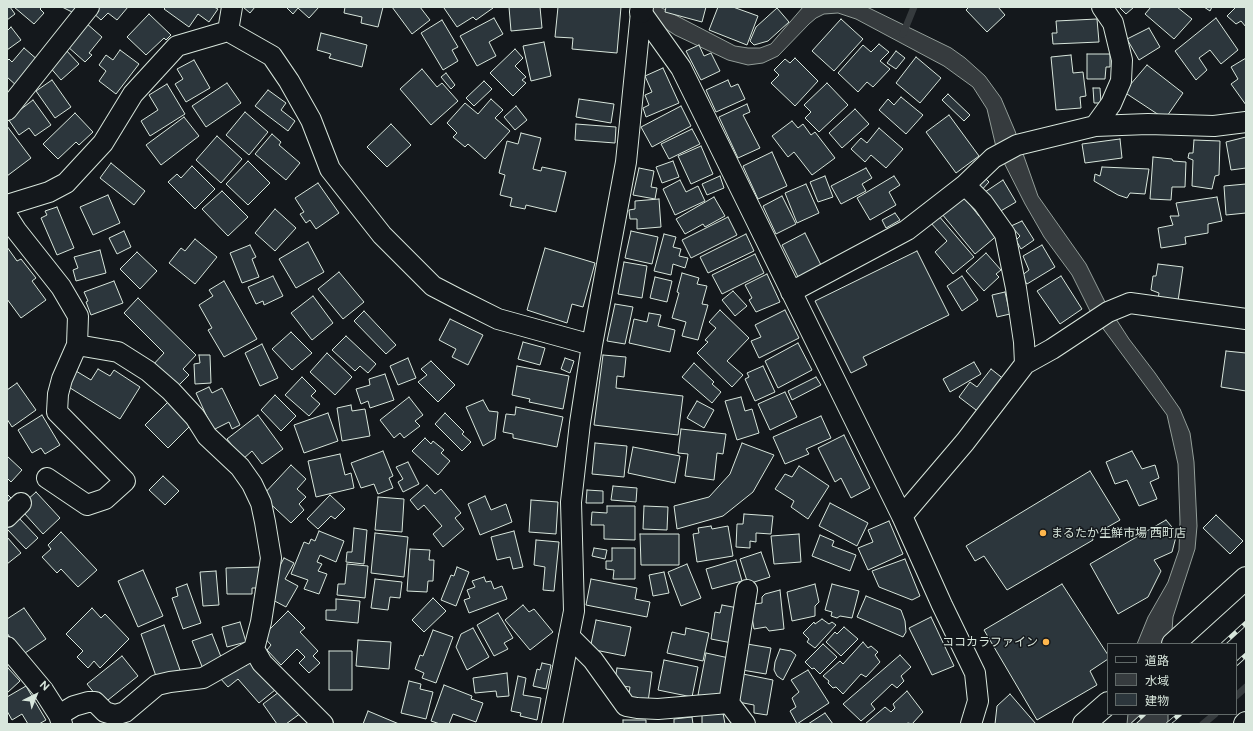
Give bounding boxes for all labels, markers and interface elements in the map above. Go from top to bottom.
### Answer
place label: まるたか生鮮市場 西町店 [1051,526,1186,540]
marker: まるたか生鮮市場 西町店 [1038,528,1048,538]
place label: ココカラファイン [942,635,1038,649]
marker: ココカラファイン [1041,637,1051,647]
legend [1107,643,1237,715]
text: 道路 [1145,654,1169,668]
text: 水域 [1145,674,1169,688]
north arrow [16,675,56,715]
text: N [37,678,52,694]
text: 建物 [1145,694,1169,708]

